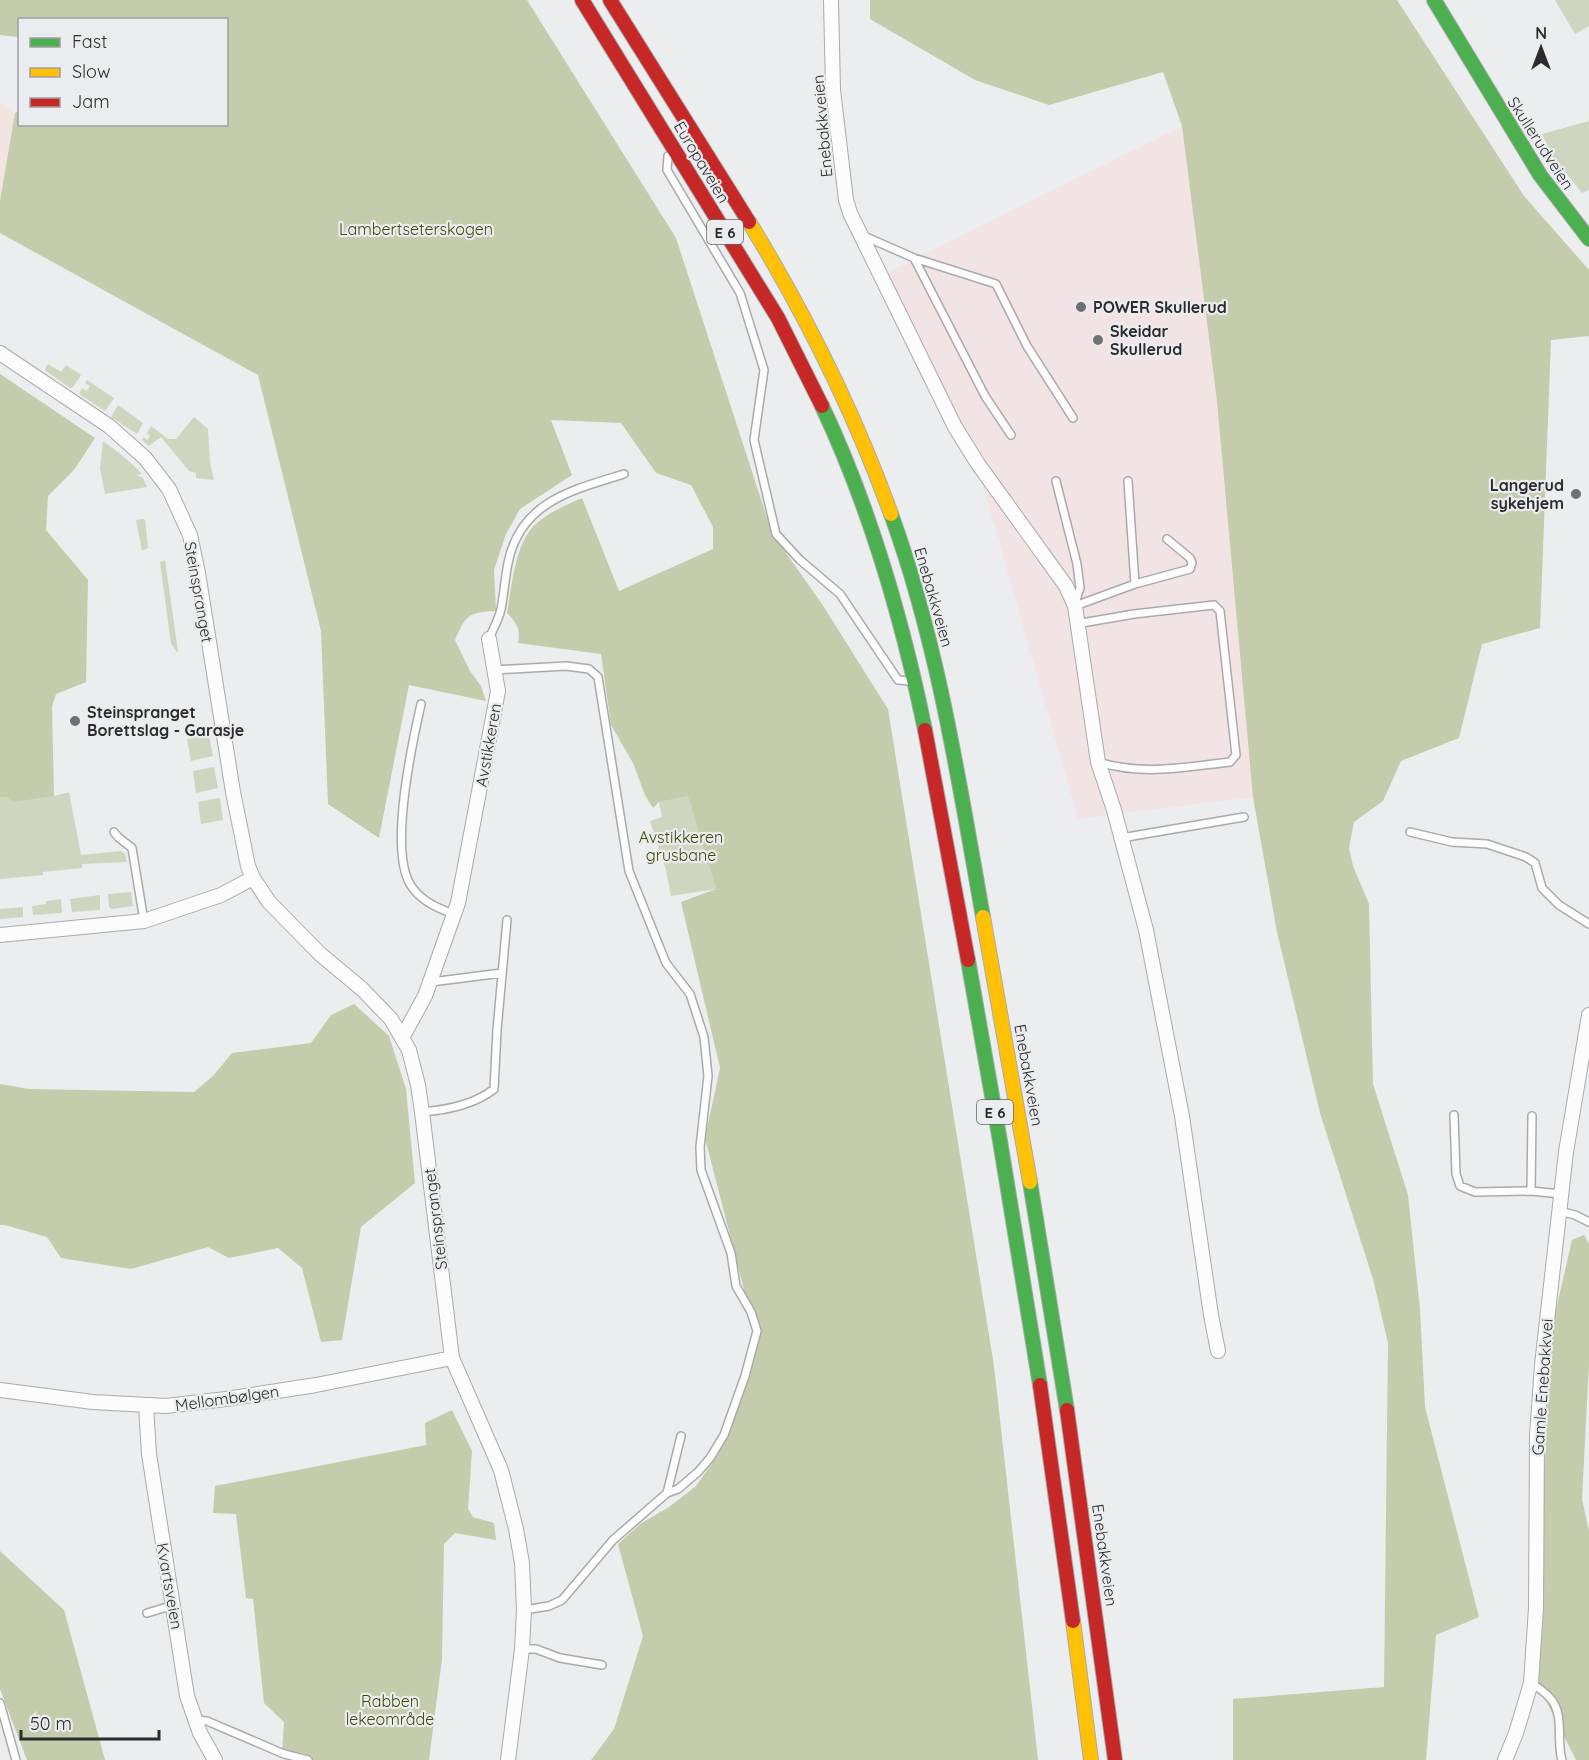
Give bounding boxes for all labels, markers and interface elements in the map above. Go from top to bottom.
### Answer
legend [18,18,228,126]
north arrow [1511,18,1571,78]
text: N [1535,23,1547,43]
text: Fast [72,30,107,53]
text: Slow [72,60,110,83]
street label: Enebakkveien [808,74,836,178]
text: Jam [72,90,110,113]
street label: Skullerudveien [1503,93,1579,193]
street label: Europaveien [670,117,734,207]
park label: Lambertseterskogen [339,219,493,239]
road number: E 6 [707,220,743,244]
place label: POWER Skullerud [1093,297,1227,317]
marker: POWER Skullerud [1074,300,1088,314]
place label: Skeidar Skullerud [1110,321,1182,359]
marker: Skeidar Skullerud [1091,333,1105,347]
place label: Langerud sykehjem [1490,475,1564,513]
marker: Langerud sykehjem [1569,487,1583,501]
street label: Steinspranget [180,540,218,644]
street label: Enebakkveien [910,545,958,649]
place label: Steinspranget Borettslag - Garasje [87,702,244,740]
street label: Avstikkeren [471,702,505,788]
marker: Steinspranget Borettslag - Garasje [68,714,82,728]
park label: Avstikkeren grusbane [639,827,723,865]
street label: Enebakkveien [1010,1023,1048,1127]
road number: E 6 [977,1100,1013,1124]
street label: Steinspranget [419,1167,451,1271]
street label: Gamle Enebakkvei [1527,1318,1557,1456]
street label: Mellombølgen [174,1381,280,1415]
street label: Enebakkveien [1088,1503,1122,1607]
street label: Kvartsveien [153,1541,187,1631]
park label: Rabben lekeområde [346,1691,434,1729]
scale bar [21,1703,159,1741]
text: 50 m [30,1712,72,1735]

